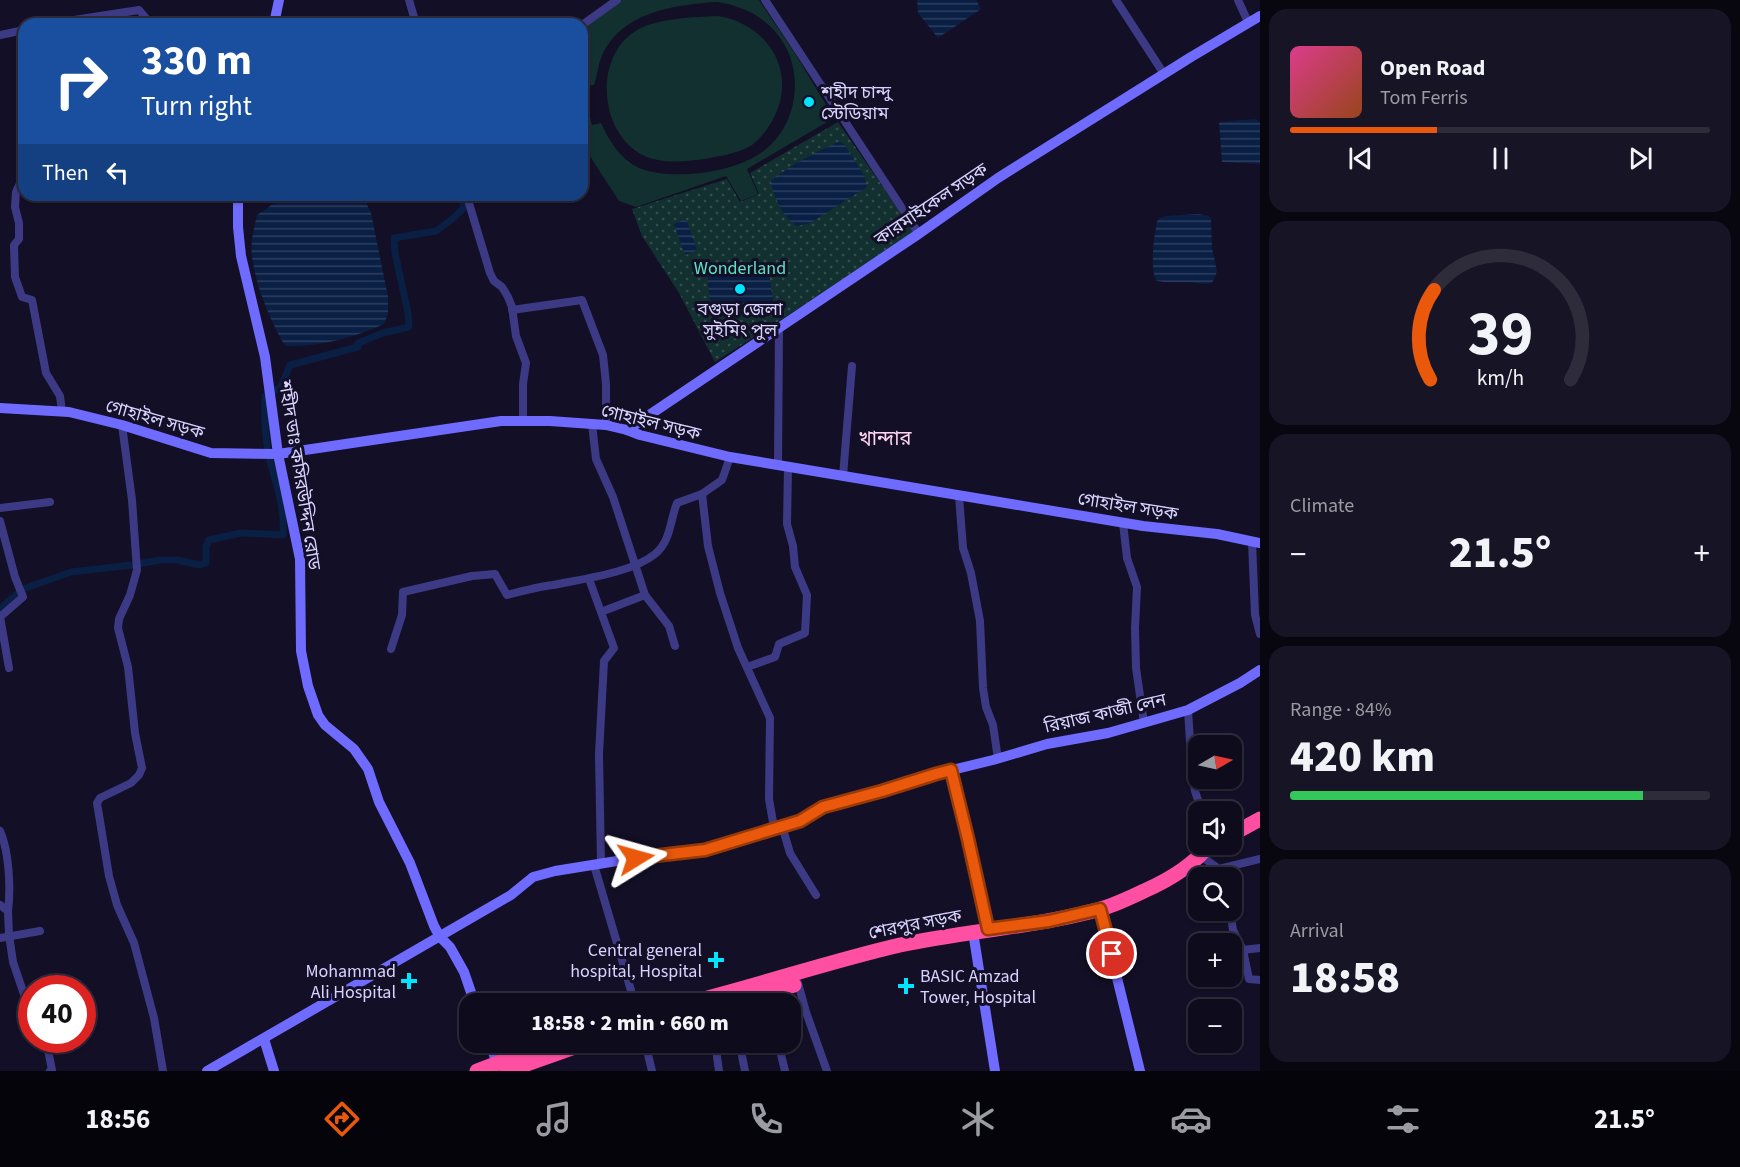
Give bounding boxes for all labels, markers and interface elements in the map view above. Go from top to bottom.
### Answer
text: 330 m [141,31,252,91]
icon: right [42,42,120,120]
text: Open Road [1380,52,1485,84]
place label: শহীদ চান্দু স্টেডিয়াম [820,80,894,126]
text: Tom Ferris [1380,84,1468,112]
text: Turn right [141,87,252,126]
marker: শহীদ চান্দু স্টেডিয়াম [802,95,816,109]
icon: previous [1344,142,1377,175]
icon: pause [1484,142,1517,175]
icon: next [1624,142,1657,175]
icon: left [101,156,134,189]
text: Then [42,157,89,189]
street label: কারমাইকেল সড়ক [869,157,993,252]
park label: Wonderland [694,256,786,281]
marker: বগুড়া জেলা সুইমিং পুল [733,282,747,296]
text: 39 [1467,290,1533,379]
place label: বগুড়া জেলা সুইমিং পুল [696,297,783,343]
text: km/h [1476,364,1524,395]
street label: শহীদ ডাঃ কসিরউদ্দিন রোড [272,377,327,572]
street label: গোহাইল সড়ক [103,393,208,446]
street label: গোহাইল সড়ক [599,398,704,447]
district label: খান্দার [859,425,912,453]
street label: গোহাইল সড়ক [1076,486,1180,527]
text: Climate [1290,492,1354,520]
text: 21.5° [1449,521,1551,585]
text: − [1290,531,1306,578]
text: + [1694,531,1710,578]
street label: রিয়াজ কাজী লেন [1041,687,1170,740]
text: Range · 84% [1290,696,1391,724]
text: 420 km [1290,725,1435,789]
north arrow [1188,735,1242,789]
map controls [1188,735,1242,1053]
button: sound [1188,801,1242,855]
position arrow [604,826,668,890]
button: search [1188,867,1242,921]
street label: শেরপুর সড়ক [866,903,964,946]
text: Arrival [1290,917,1344,945]
pin [1086,928,1137,979]
button: + [1188,933,1242,987]
icon: arrive [1095,937,1128,970]
place label: Central general hospital, Hospital [570,938,702,984]
text: 18:58 [1290,946,1400,1010]
marker: Central general hospital, Hospital [707,951,725,969]
place label: Mohammad Ali Hospital [305,959,396,1005]
place label: BASIC Amzad Tower, Hospital [920,964,1036,1010]
marker: Mohammad Ali Hospital [400,972,418,990]
speed limit sign: 40 [18,975,96,1053]
marker: BASIC Amzad Tower, Hospital [897,977,915,995]
button: − [1188,999,1242,1053]
text: 18:58 · 2 min · 660 m [531,1007,729,1039]
icon: directions [321,1098,363,1140]
icon: music [533,1098,575,1140]
icon: phone [745,1098,787,1140]
icon: climate [957,1098,999,1140]
icon: car [1170,1098,1212,1140]
icon: filters [1382,1098,1424,1140]
text: 18:56 [85,1100,150,1139]
text: 21.5° [1594,1100,1655,1139]

